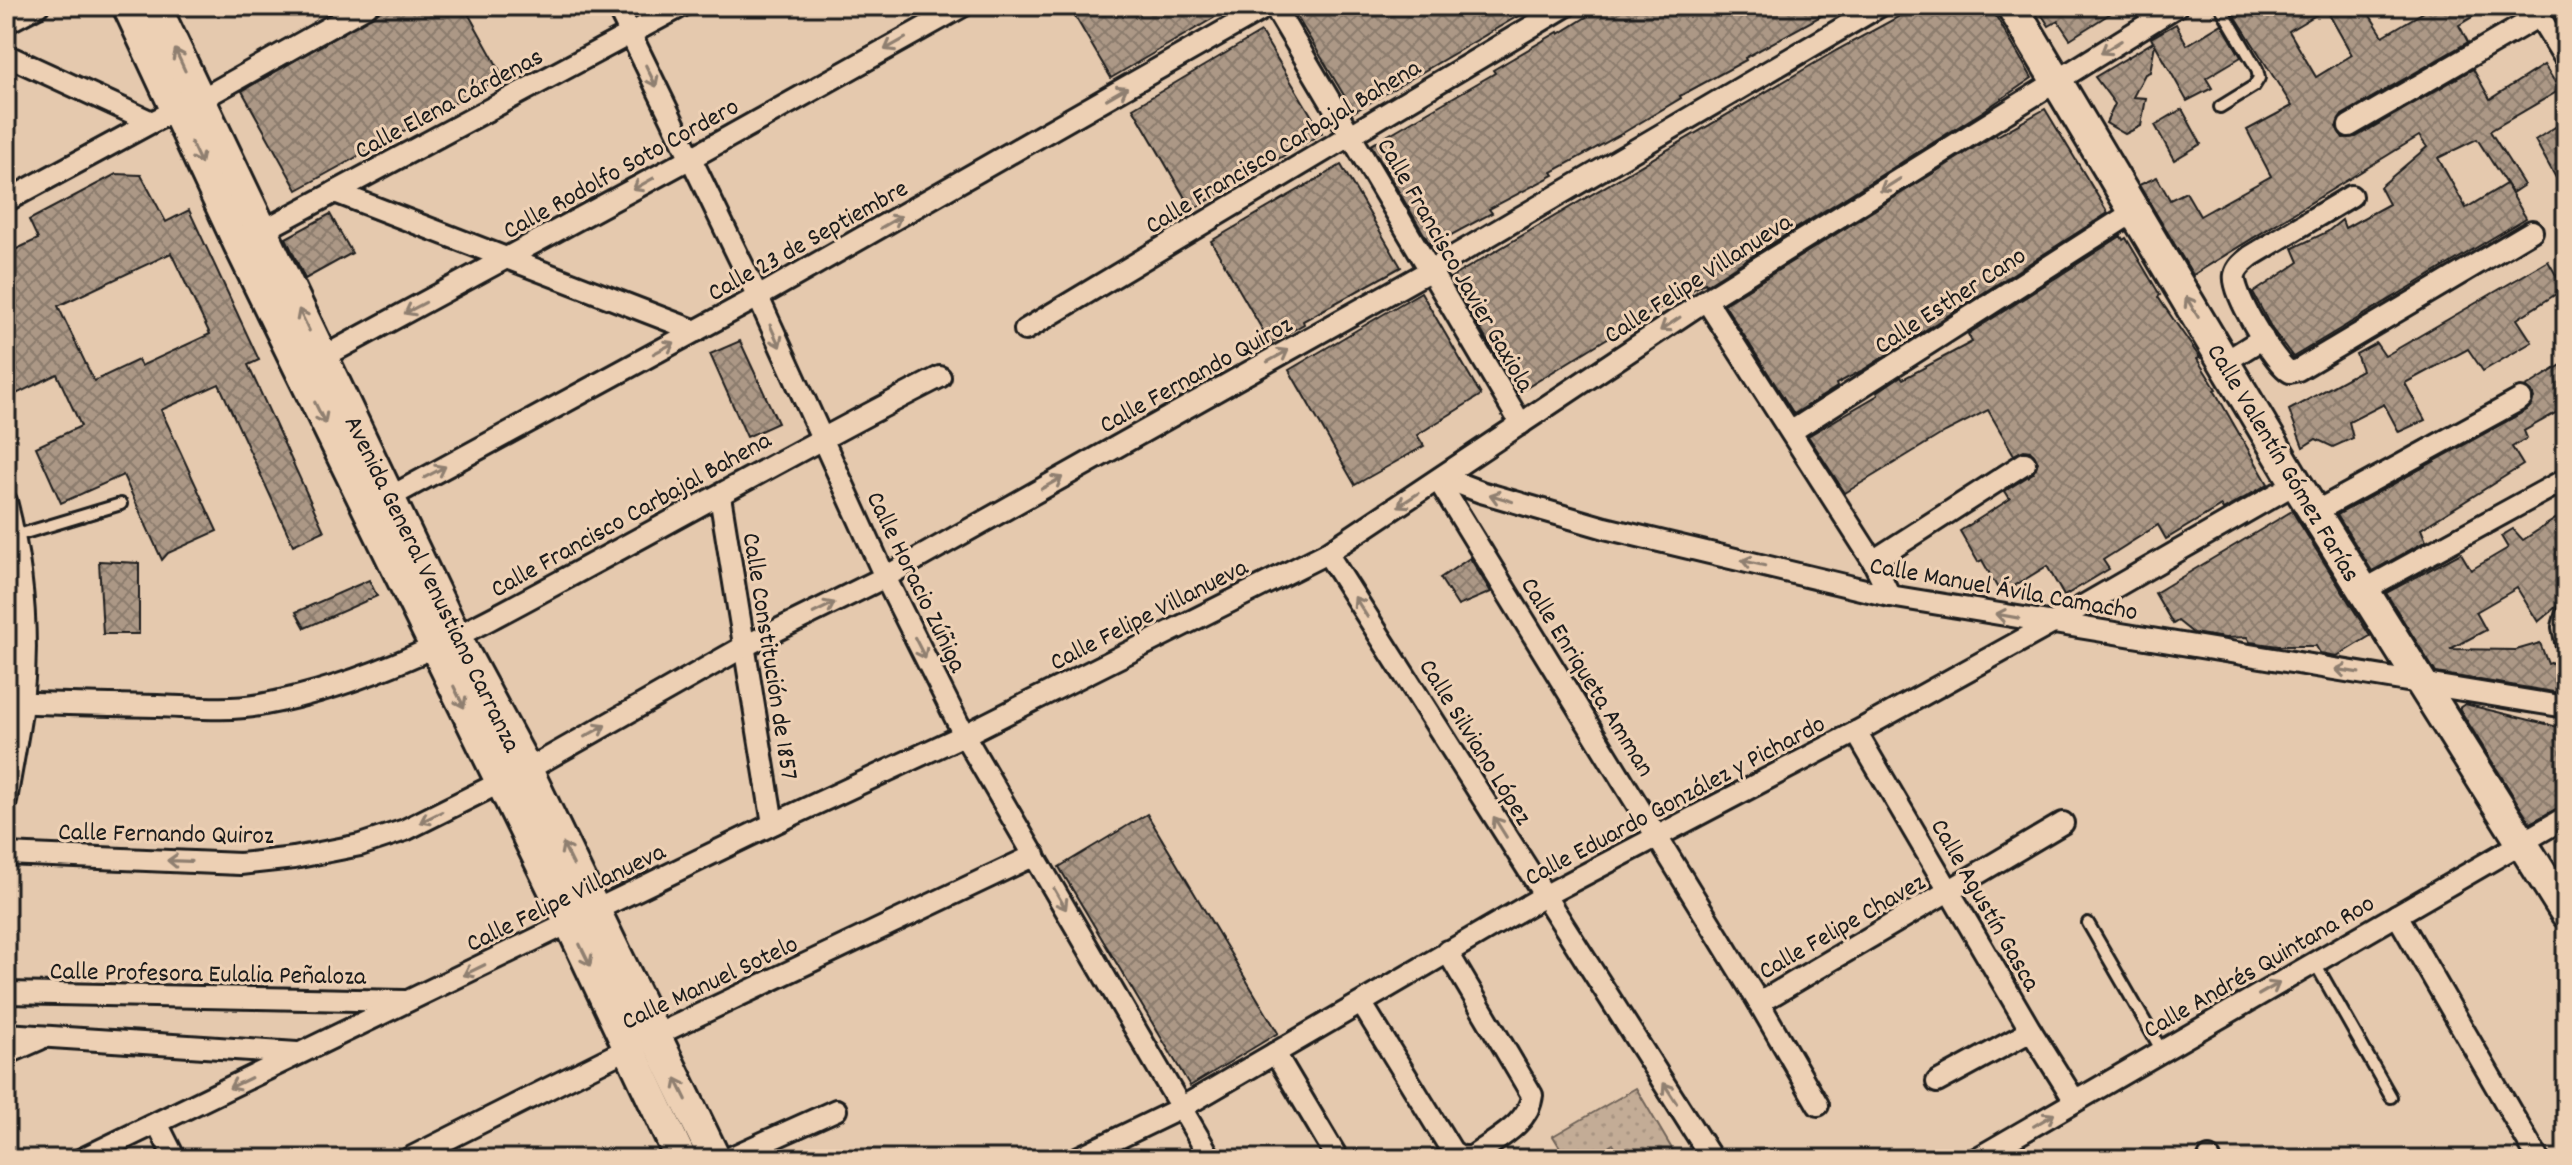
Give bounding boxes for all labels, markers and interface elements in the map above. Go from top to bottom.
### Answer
one-way arrow [884,36,907,52]
one-way arrow [2100,39,2122,56]
street label: Calle Elena Cárdenas [349,40,550,170]
one-way arrow [172,49,187,73]
street label: Calle Francisco Carbajal Bahena [1139,50,1429,245]
one-way arrow [644,64,659,88]
one-way arrow [1104,85,1128,100]
street label: Calle Rodolfo Soto Cordero [497,90,746,250]
street label: Calle Francisco Javier Gaxiola [1366,132,1542,401]
one-way arrow [189,140,204,164]
street label: Calle 23 de Septiembre [702,172,916,313]
one-way arrow [632,177,656,192]
one-way arrow [1879,177,1902,193]
street label: Calle Felipe Villanueva [1598,205,1801,355]
one-way arrow [879,213,902,229]
street label: Calle Esther Cano [1868,239,2034,365]
one-way arrow [2184,296,2200,319]
one-way arrow [403,300,427,316]
street label: Calle Fernando Quiroz [1093,308,1300,445]
one-way arrow [296,309,311,333]
one-way arrow [1659,316,1682,332]
one-way arrow [769,323,784,348]
street label: Calle Valentín Gómez Farías [2196,337,2368,590]
one-way arrow [651,340,675,356]
one-way arrow [1266,348,1290,363]
one-way arrow [313,400,328,424]
street label: Avenida General Venustiano Carranza [333,410,529,760]
street label: Calle Francisco Carbajal Bahena [485,423,779,609]
one-way arrow [423,464,446,480]
one-way arrow [1040,475,1063,491]
street label: Calle Horacio Zúñiga [855,486,975,680]
one-way arrow [1489,490,1515,505]
one-way arrow [1397,492,1420,508]
street label: Calle Constitución de 1857 [731,530,806,783]
street label: Calle Manuel Ávila Camacho [1867,549,2140,632]
street label: Calle Felipe Villanueva [1044,550,1256,682]
one-way arrow [1741,555,1766,570]
street label: Calle Enriqueta Amman [1510,571,1662,785]
one-way arrow [1353,596,1369,619]
one-way arrow [811,599,835,615]
one-way arrow [1995,607,2021,622]
one-way arrow [913,635,929,659]
street label: Calle Silviano López [1408,652,1540,833]
one-way arrow [2335,663,2360,678]
one-way arrow [452,684,467,708]
street label: Calle Eduardo González y Pichardo [1519,707,1832,897]
one-way arrow [583,723,606,739]
one-way arrow [420,809,444,825]
street label: Calle Agustín Gasca [1919,813,2049,1000]
street label: Calle Fernando Quiroz [58,815,274,856]
one-way arrow [1492,816,1509,838]
street label: Calle Felipe Villanueva [461,834,673,963]
one-way arrow [560,843,575,867]
one-way arrow [166,854,193,869]
street label: Calle Felipe Chavez [1752,865,1933,991]
one-way arrow [1053,887,1068,911]
street label: Calle Andrés Quintana Roo [2137,887,2382,1050]
street label: Calle Manuel Sotelo [616,927,805,1041]
one-way arrow [578,943,593,967]
street label: Calle Profesora Eulalia Peñaloza [49,954,367,997]
one-way arrow [463,962,487,978]
one-way arrow [2257,981,2280,997]
one-way arrow [229,1076,253,1091]
one-way arrow [673,1077,688,1101]
one-way arrow [1662,1082,1678,1105]
one-way arrow [2032,1112,2055,1128]

